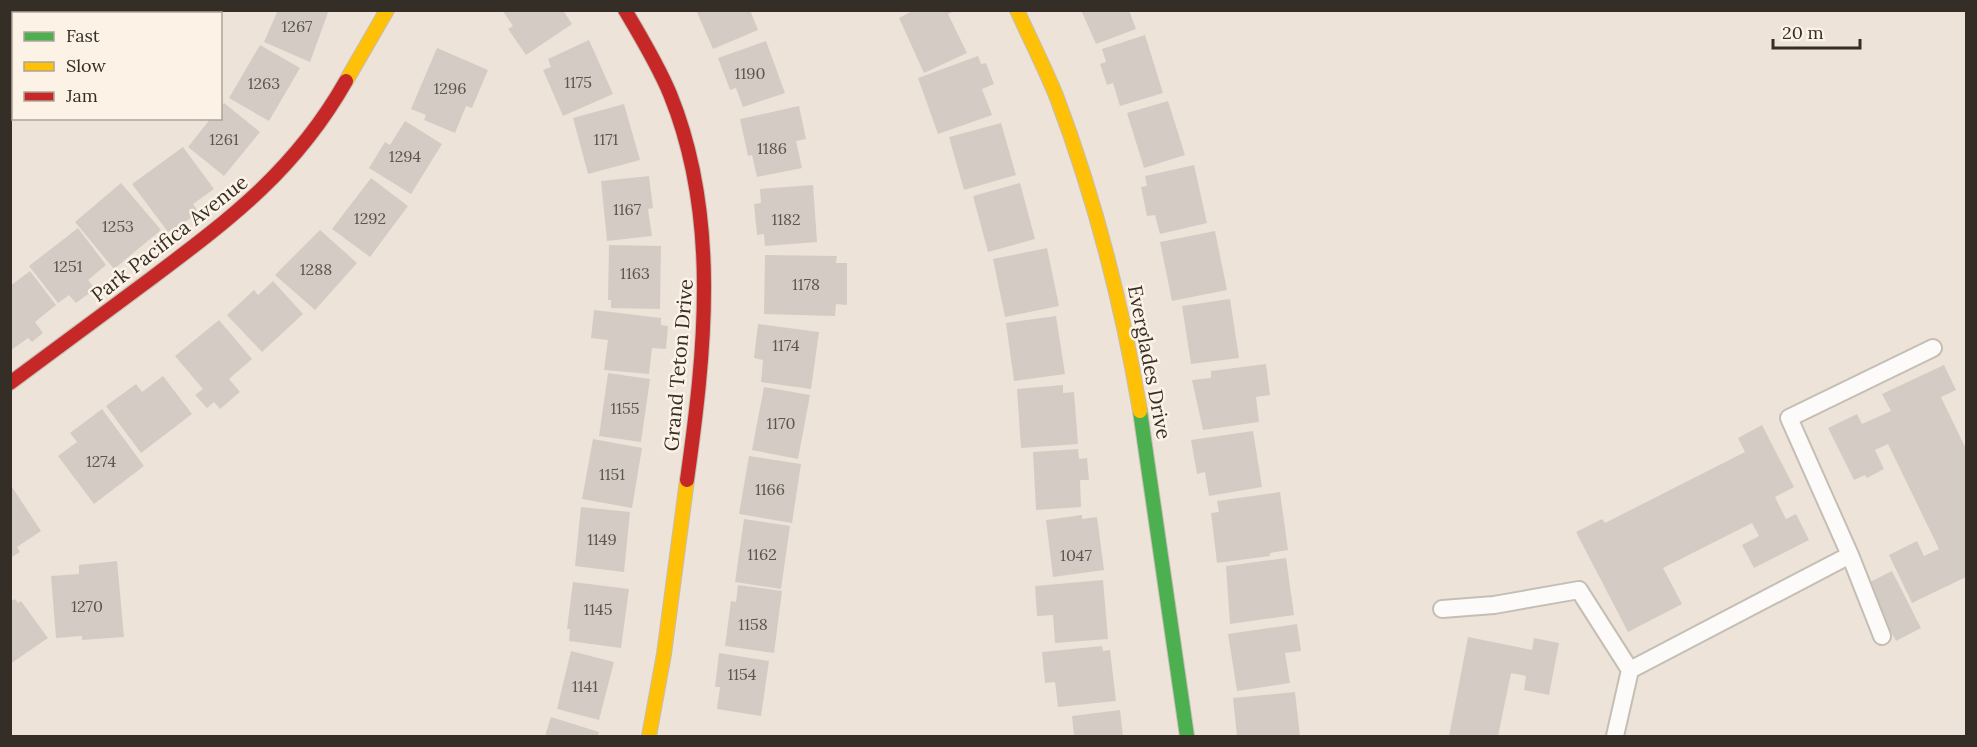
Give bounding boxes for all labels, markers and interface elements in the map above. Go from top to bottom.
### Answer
legend [12,12,222,120]
scale bar [1773,12,1860,50]
house number: 1267 [282,16,313,36]
text: 20 m [1782,21,1824,44]
text: Fast [66,24,100,47]
text: Slow [66,54,106,77]
house number: 1190 [735,63,765,83]
house number: 1175 [564,72,592,92]
house number: 1263 [248,73,280,93]
house number: 1296 [434,78,466,98]
text: Jam [65,84,98,107]
house number: 1261 [209,129,239,149]
house number: 1171 [594,129,619,149]
house number: 1186 [757,138,787,158]
house number: 1294 [389,146,421,166]
street label: Park Pacifica Avenue [86,169,252,307]
house number: 1167 [613,199,642,219]
house number: 1292 [354,208,386,228]
house number: 1182 [771,209,801,229]
house number: 1253 [102,216,134,236]
house number: 1251 [54,256,83,276]
house number: 1288 [300,259,332,279]
house number: 1163 [620,263,650,283]
house number: 1178 [792,274,820,294]
street label: Grand Teton Drive [658,278,698,452]
street label: Everglades Drive [1123,283,1177,441]
house number: 1174 [772,335,800,355]
house number: 1155 [610,398,640,418]
house number: 1170 [767,413,796,433]
house number: 1274 [86,451,116,471]
house number: 1151 [599,464,625,484]
house number: 1166 [755,479,785,499]
house number: 1149 [587,529,617,549]
house number: 1162 [747,544,777,564]
house number: 1047 [1060,545,1093,565]
house number: 1270 [71,596,103,616]
house number: 1145 [583,599,613,619]
house number: 1158 [738,614,768,634]
house number: 1154 [727,664,757,684]
house number: 1141 [572,676,598,696]

